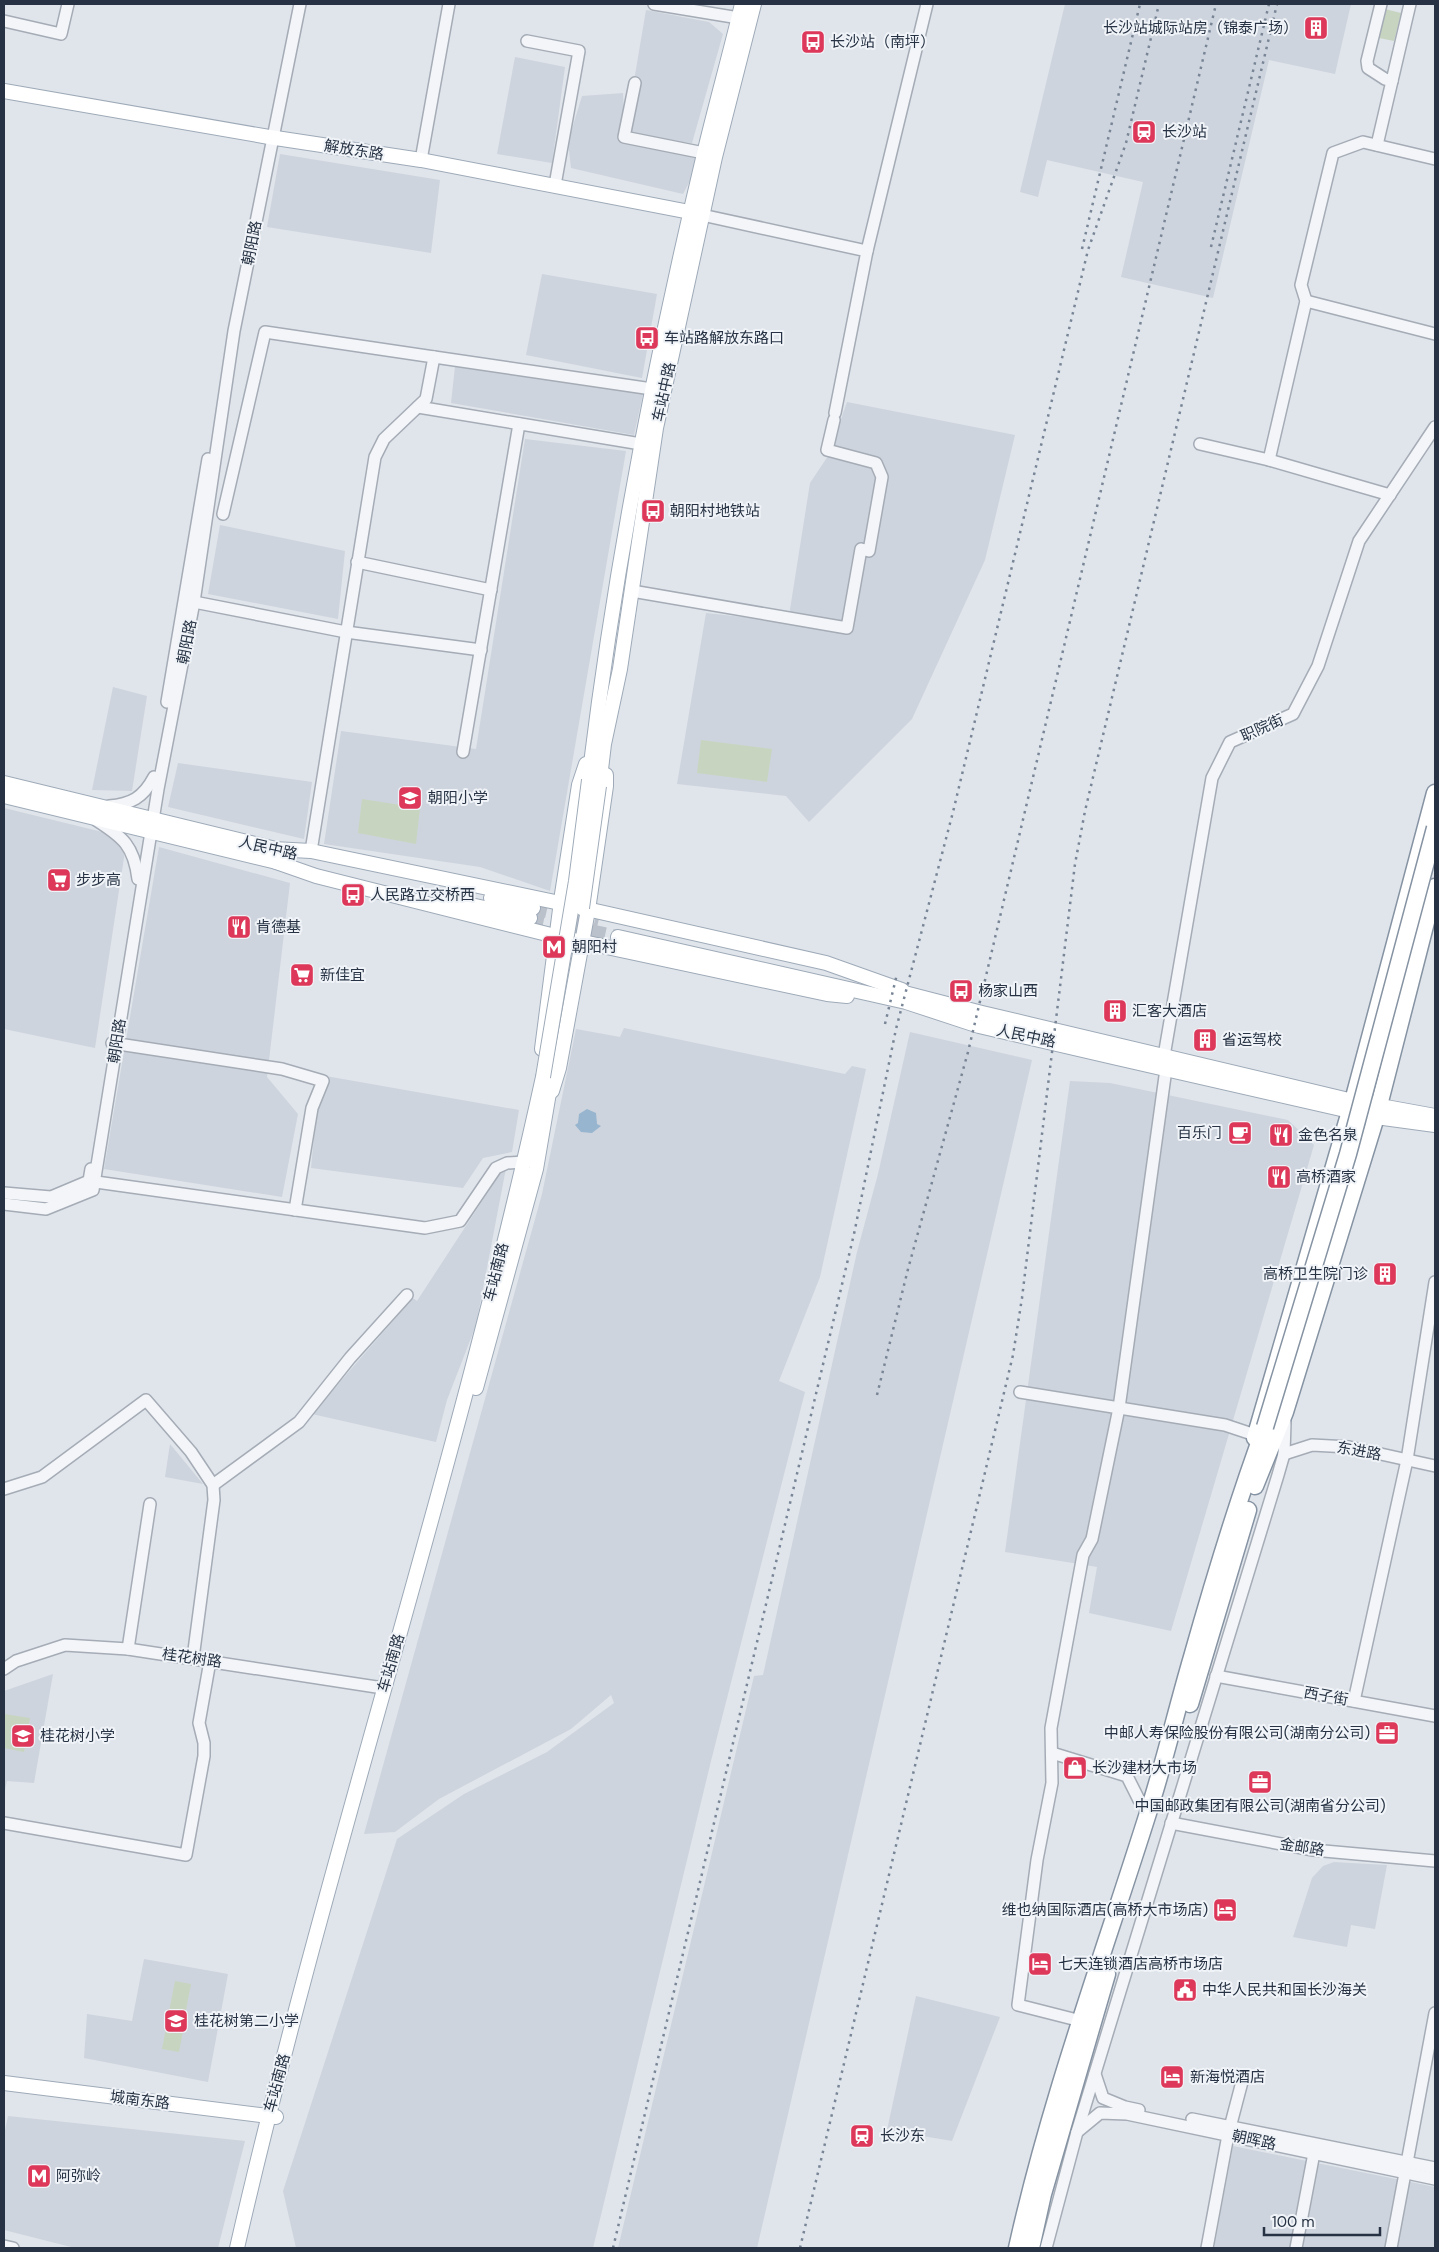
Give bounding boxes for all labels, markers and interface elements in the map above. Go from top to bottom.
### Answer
building icon: 长沙站城际站房（锦泰广场） [1303,15,1329,41]
place label: 长沙站城际站房（锦泰广场） [1103,18,1298,38]
bus stop icon: 长沙站（南坪） [800,29,826,55]
place label: 长沙站（南坪） [830,32,935,52]
station icon: 长沙站 [1131,119,1157,145]
place label: 长沙站 [1162,122,1207,142]
street label: 解放东路 [323,135,385,165]
street label: 朝阳路 [238,219,266,267]
bus stop icon: 车站路解放东路口 [634,325,660,351]
place label: 车站路解放东路口 [664,328,784,348]
street label: 车站中路 [648,361,680,423]
bus stop icon: 朝阳村地铁站 [640,498,666,524]
place label: 朝阳村地铁站 [670,501,760,521]
street label: 朝阳路 [173,618,201,666]
street label: 职院街 [1237,710,1287,746]
school or university icon: 朝阳小学 [397,785,423,811]
place label: 朝阳小学 [428,788,488,808]
street label: 人民中路 [237,832,299,864]
supermarket icon: 步步高 [46,867,72,893]
place label: 步步高 [76,870,121,890]
bus stop icon: 人民路立交桥西 [340,882,366,908]
place label: 人民路立交桥西 [370,885,475,905]
restaurant icon: 肯德基 [226,914,252,940]
place label: 肯德基 [256,917,301,937]
metro station icon: 朝阳村 [541,934,567,960]
place label: 朝阳村 [572,937,617,957]
supermarket icon: 新佳宜 [289,962,315,988]
place label: 新佳宜 [320,965,365,985]
bus stop icon: 杨家山西 [948,978,974,1004]
place label: 杨家山西 [978,981,1038,1001]
building icon: 汇客大酒店 [1102,998,1128,1024]
place label: 汇客大酒店 [1132,1001,1207,1021]
street label: 朝阳路 [104,1017,130,1065]
street label: 人民中路 [995,1020,1057,1052]
building icon: 省运驾校 [1192,1027,1218,1053]
place label: 省运驾校 [1222,1030,1282,1050]
cafe icon: 百乐门 [1227,1120,1253,1146]
restaurant icon: 金色名泉 [1268,1122,1294,1148]
place label: 百乐门 [1177,1123,1222,1143]
place label: 金色名泉 [1298,1125,1358,1145]
restaurant icon: 高桥酒家 [1266,1164,1292,1190]
place label: 高桥酒家 [1296,1167,1356,1187]
street label: 车站南路 [479,1240,513,1304]
building icon: 高桥卫生院门诊 [1372,1261,1398,1287]
place label: 高桥卫生院门诊 [1263,1264,1368,1284]
street label: 东进路 [1335,1437,1383,1465]
street label: 车站南路 [373,1631,409,1695]
street label: 桂花树路 [161,1644,223,1672]
street label: 西子街 [1302,1682,1350,1710]
office icon: 中邮人寿保险股份有限公司(湖南分公司) [1374,1720,1400,1746]
school or university icon: 桂花树小学 [10,1723,36,1749]
place label: 中邮人寿保险股份有限公司(湖南分公司) [1104,1723,1370,1743]
place label: 桂花树小学 [40,1726,115,1746]
shop icon: 长沙建材大市场 [1062,1755,1088,1781]
place label: 长沙建材大市场 [1092,1758,1197,1778]
office icon: 中国邮政集团有限公司(湖南省分公司) [1247,1769,1273,1795]
place label: 中国邮政集团有限公司(湖南省分公司) [1134,1796,1386,1816]
street label: 金邮路 [1278,1834,1326,1860]
hotel icon: 维也纳国际酒店(高桥大市场店) [1212,1897,1238,1923]
place label: 维也纳国际酒店(高桥大市场店) [1002,1900,1208,1920]
hotel icon: 七天连锁酒店高桥市场店 [1027,1951,1053,1977]
place label: 七天连锁酒店高桥市场店 [1058,1954,1223,1974]
public building icon: 中华人民共和国长沙海关 [1172,1977,1198,2003]
place label: 中华人民共和国长沙海关 [1202,1980,1367,2000]
school or university icon: 桂花树第二小学 [163,2008,189,2034]
place label: 桂花树第二小学 [194,2011,299,2031]
street label: 车站南路 [260,2051,294,2115]
hotel icon: 新海悦酒店 [1159,2064,1185,2090]
place label: 新海悦酒店 [1190,2067,1265,2087]
street label: 城南东路 [109,2086,171,2114]
station icon: 长沙东 [849,2123,875,2149]
place label: 长沙东 [880,2126,925,2146]
street label: 朝晖路 [1230,2126,1278,2154]
metro station icon: 阿弥岭 [26,2163,52,2189]
place label: 阿弥岭 [56,2166,101,2186]
scale bar [1264,2204,1380,2236]
text: 100 m [1272,2212,1315,2232]

